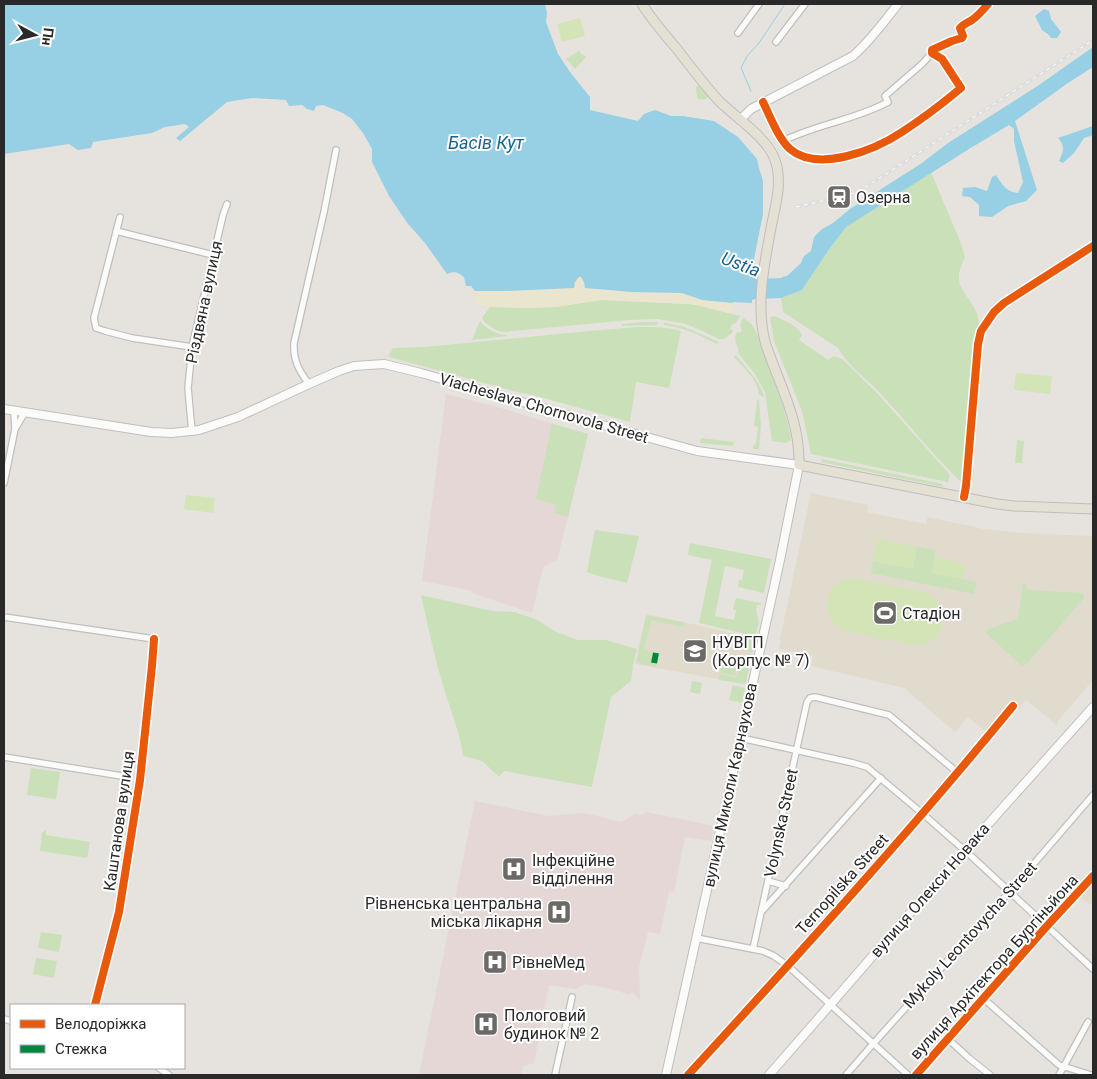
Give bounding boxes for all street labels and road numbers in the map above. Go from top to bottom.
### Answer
street label: Різдвяна вулиця [182,239,226,365]
street label: Viacheslava Chornovola Street [437,369,651,447]
street label: вулиця Миколи Карнаухова [699,681,761,889]
street label: Каштанова вулиця [100,750,138,892]
street label: Volynska Street [760,767,802,879]
street label: вулиця Олекси Новака [867,819,993,961]
street label: Ternopilska Street [792,830,892,938]
street label: Mykoly Leontovycha Street [899,858,1041,1012]
street label: вулиця Архітектора Бургіньйона [906,871,1082,1063]

